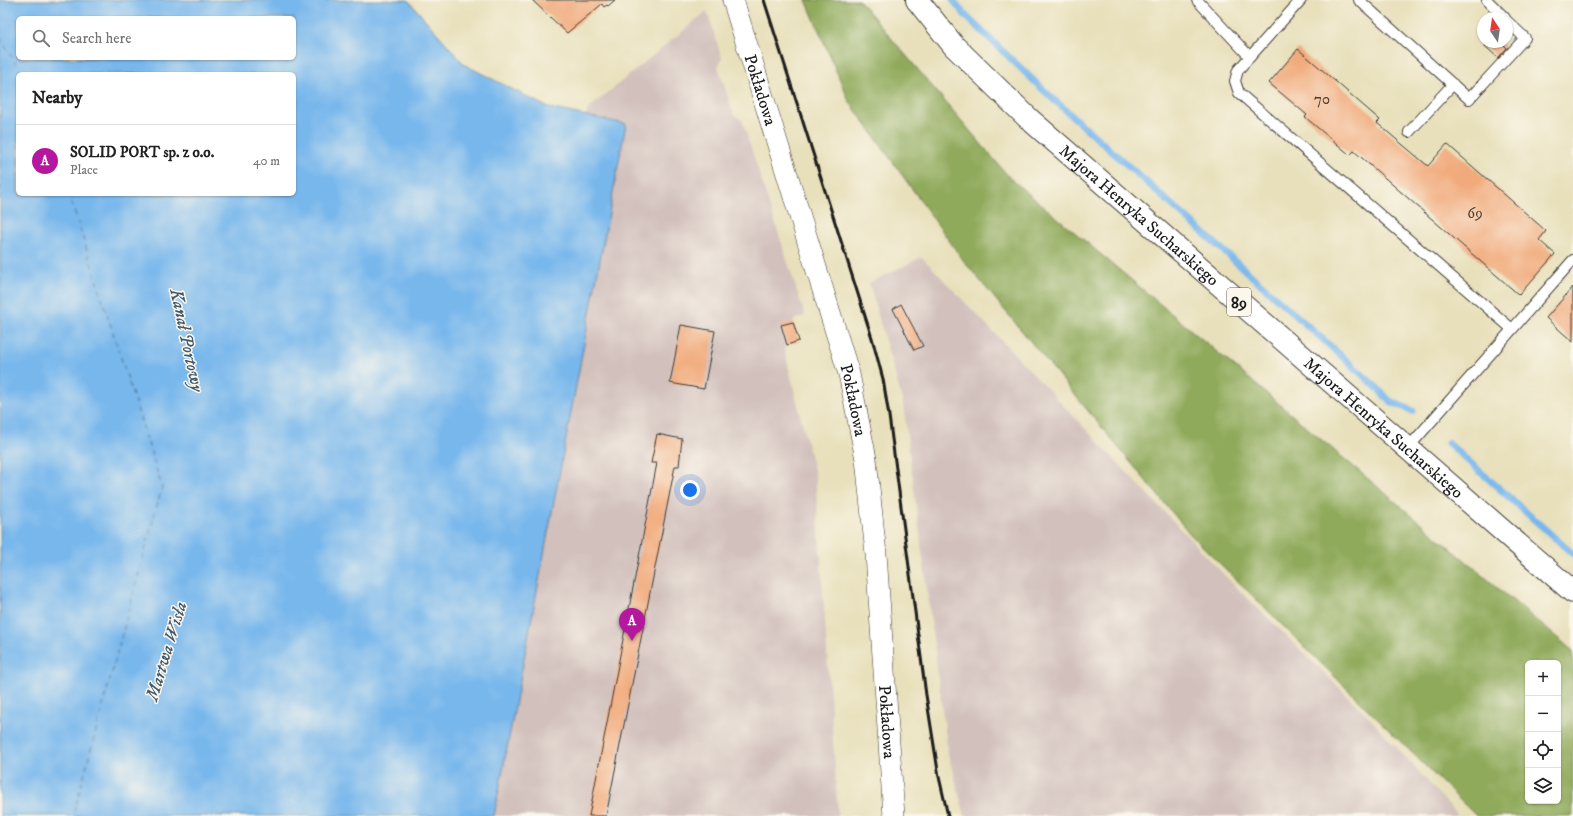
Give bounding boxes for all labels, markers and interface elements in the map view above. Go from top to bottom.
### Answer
north arrow [1477,12,1513,48]
search box [16,16,296,60]
icon: search [30,27,52,49]
text: Search here [62,29,131,48]
street label: Pokładowa [739,52,781,129]
text: Nearby [32,87,82,109]
house number: 70 [1314,90,1330,109]
street label: Majora Henryka Sucharskiego [1054,140,1223,291]
text: SOLID PORT sp. z o.o. [70,143,214,162]
text: A [41,153,49,169]
text: 40 m [253,153,280,169]
text: Place [70,162,98,178]
house number: 69 [1467,204,1483,223]
water label: Kanał Portowy [164,286,208,395]
road number: 89 [1227,288,1251,316]
street label: Majora Henryka Sucharskiego [1299,353,1468,504]
street label: Pokładowa [834,361,871,439]
your location [680,480,700,500]
water label: Martwa Wisła [141,599,193,705]
pin: A [619,608,645,641]
map controls [1525,660,1561,804]
button: + [1525,660,1561,696]
street label: Pokładowa [873,685,900,760]
button: − [1525,696,1561,732]
button: locate [1525,732,1561,768]
button: layers [1525,768,1561,804]

